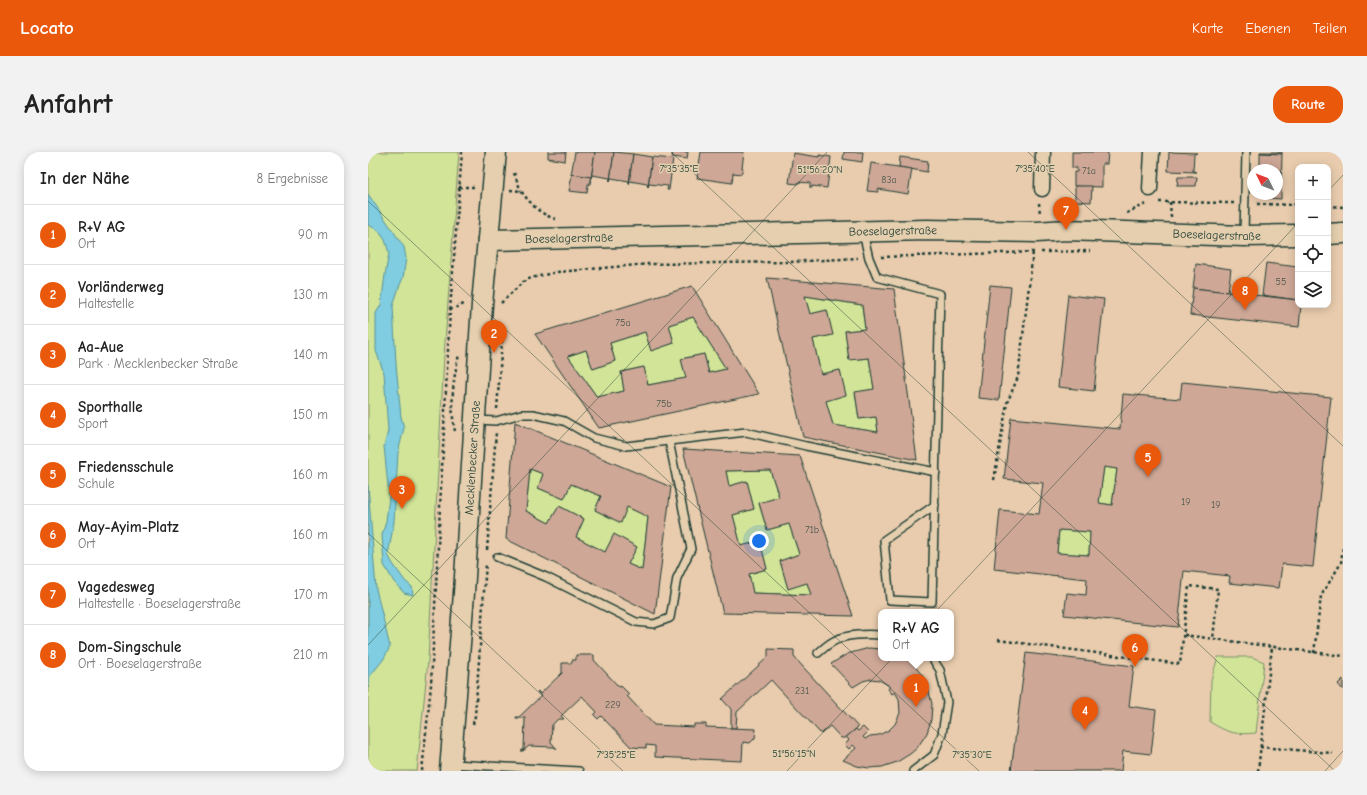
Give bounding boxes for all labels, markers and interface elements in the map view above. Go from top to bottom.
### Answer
text: Locato [20,17,74,39]
text: Karte [1192,20,1223,37]
text: Ebenen [1245,20,1291,37]
text: Teilen [1313,20,1347,37]
button: Route [1273,86,1343,123]
text: Anfahrt [24,88,113,120]
text: 7°35'35"E [660,163,698,175]
text: 7°35'40"E [1015,163,1055,175]
text: 51°56'20"N [797,164,843,176]
north arrow [1247,164,1283,200]
map controls [1295,164,1331,308]
button: + [1295,164,1331,200]
house number: 71a [1082,165,1096,177]
text: In der Nähe [40,169,129,188]
text: 8 Ergebnisse [257,171,328,186]
house number: 83a [881,174,897,186]
pin: 7 [1053,197,1079,230]
button: − [1295,200,1331,236]
text: R+V AG [78,218,125,236]
street label: Boeselagerstraße [849,223,937,239]
text: 1 [50,227,56,242]
text: 90 m [298,227,328,242]
street label: Boeselagerstraße [1172,227,1261,243]
street label: Boeselagerstraße [525,230,613,246]
text: Ort [78,236,95,251]
button: locate [1295,236,1331,272]
button: layers [1295,272,1331,308]
house number: 55 [1276,276,1286,288]
pin: 8 [1232,277,1258,310]
text: Vorländerweg [78,278,164,296]
text: 2 [50,287,56,302]
text: 130 m [293,287,328,302]
text: Haltestelle [78,296,134,311]
house number: 75a [615,317,631,329]
pin: 2 [481,320,507,353]
text: Aa-Aue [78,338,124,356]
text: 3 [50,347,56,362]
text: 140 m [294,347,328,362]
text: Park · Mecklenbecker Straße [78,356,238,371]
text: Sporthalle [78,398,143,416]
house number: 75b [656,398,672,410]
street label: Mecklenbecker Straße [462,400,483,515]
text: 4 [50,407,56,422]
text: 150 m [293,407,328,422]
text: Sport [78,416,108,431]
pin: 5 [1135,444,1161,477]
text: Friedensschule [78,458,174,476]
text: 5 [50,467,56,482]
text: 160 m [293,467,328,482]
text: Schule [78,476,114,491]
pin: 3 [389,476,415,509]
house number: 19 [1181,496,1191,508]
house number: 19 [1211,499,1221,511]
text: May-Ayim-Platz [78,518,179,536]
house number: 71b [805,524,819,536]
text: 6 [50,527,56,542]
text: 160 m [293,527,328,542]
your location [749,531,769,551]
text: Ort [78,536,95,551]
text: Vagedesweg [78,578,155,596]
text: 7 [50,587,56,602]
text: 170 m [294,587,328,602]
text: Haltestelle · Boeselagerstraße [78,596,241,611]
popup [878,609,954,661]
text: R+V AG [892,619,940,637]
pin: 6 [1122,634,1148,667]
text: Ort [892,637,910,652]
text: Dom-Singschule [78,638,181,656]
text: 8 [50,647,56,662]
text: 210 m [293,647,328,662]
text: Ort · Boeselagerstraße [78,656,202,671]
pin: 1 [903,674,929,707]
house number: 231 [795,685,809,697]
pin: 4 [1072,697,1098,730]
house number: 229 [605,699,621,711]
text: 51°56'15"N [772,748,816,760]
text: 7°35'25"E [596,749,636,761]
text: 7°35'30"E [952,749,992,761]

